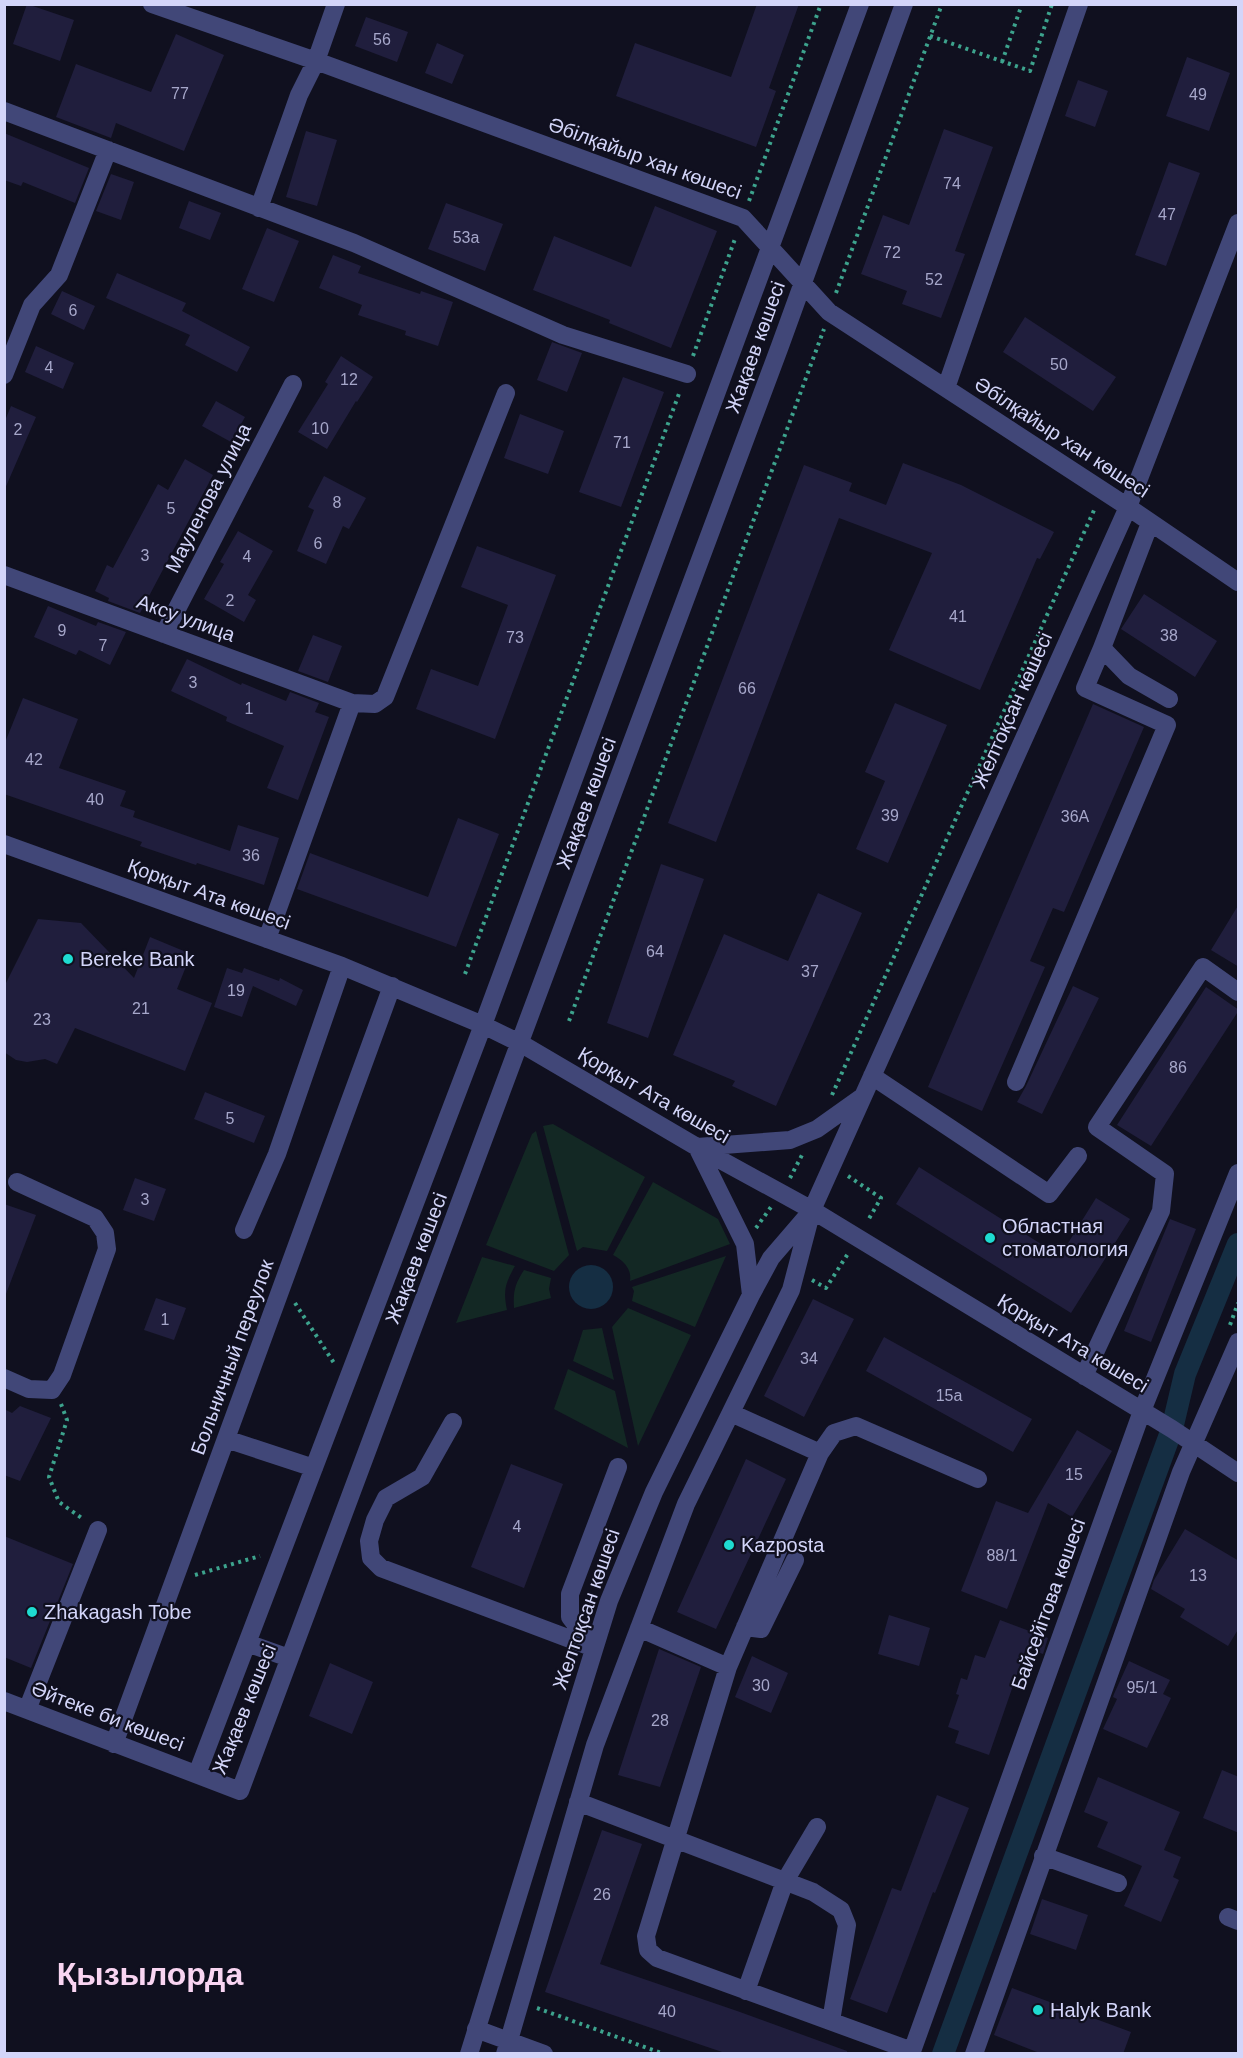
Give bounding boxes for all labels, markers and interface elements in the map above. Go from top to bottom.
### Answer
house number: 56 [373,31,391,48]
house number: 77 [171,85,189,102]
house number: 49 [1189,86,1207,103]
street label: Әбілқайыр хан көшесі [546,113,744,203]
house number: 74 [943,175,961,192]
house number: 47 [1158,206,1176,223]
house number: 53а [453,229,479,246]
house number: 72 [883,244,901,261]
house number: 52 [925,271,943,288]
street label: Жақаев көшесі [721,278,789,416]
house number: 6 [69,302,78,319]
house number: 50 [1050,356,1068,373]
house number: 4 [45,359,54,376]
house number: 12 [340,371,358,388]
street label: Әбілқайыр хан көшесі [971,372,1153,502]
street label: Мауленова улица [161,419,256,576]
house number: 10 [311,420,329,437]
house number: 2 [14,421,23,438]
house number: 71 [613,434,631,451]
house number: 8 [333,494,342,511]
house number: 5 [167,500,176,517]
house number: 6 [314,535,323,552]
house number: 3 [141,547,150,564]
house number: 4 [243,548,252,565]
street label: Аксу улица [134,590,239,646]
house number: 2 [226,592,235,609]
house number: 41 [949,608,967,625]
house number: 9 [58,622,67,639]
house number: 38 [1160,627,1178,644]
house number: 73 [506,629,524,646]
street label: Желтоқсан көшесі [968,629,1056,791]
house number: 7 [99,637,108,654]
house number: 3 [189,674,198,691]
house number: 66 [738,680,756,697]
house number: 1 [245,700,254,717]
street label: Жақаев көшесі [552,734,620,872]
house number: 42 [25,751,43,768]
house number: 40 [86,791,104,808]
house number: 39 [881,807,899,824]
house number: 36А [1061,808,1090,825]
house number: 36 [242,847,260,864]
street label: Қорқыт Ата көшесі [125,854,293,934]
house number: 64 [646,943,664,960]
place label: Bereke Bank [80,948,196,970]
marker: Bereke Bank [61,952,75,966]
house number: 37 [801,963,819,980]
house number: 19 [227,982,245,999]
house number: 21 [132,1000,150,1017]
house number: 23 [33,1011,51,1028]
street label: Қорқыт Ата көшесі [574,1043,734,1147]
house number: 86 [1169,1059,1187,1076]
house number: 5 [226,1110,235,1127]
street label: Жақаев көшесі [381,1189,451,1327]
house number: 3 [141,1191,150,1208]
place label: Областная стоматология [1002,1215,1128,1260]
marker: Областная стоматология [983,1231,997,1245]
street label: Больничный переулок [186,1256,278,1458]
street label: Қорқыт Ата көшесі [994,1289,1152,1397]
house number: 1 [161,1311,170,1328]
house number: 34 [800,1350,818,1367]
house number: 15а [936,1387,962,1404]
house number: 15 [1065,1466,1083,1483]
street label: Байсейітова көшесі [1007,1515,1089,1693]
house number: 4 [513,1518,522,1535]
street label: Желтоқсан көшесі [548,1526,624,1692]
place label: Kazposta [741,1534,825,1556]
marker: Kazposta [722,1538,736,1552]
house number: 88/1 [986,1547,1018,1564]
house number: 13 [1189,1567,1207,1584]
place label: Zhakagash Tobe [44,1601,192,1623]
marker: Zhakagash Tobe [25,1605,39,1619]
street label: Жақаев көшесі [208,1641,280,1777]
street label: Әйтеке би көшесі [29,1677,187,1755]
house number: 30 [752,1677,770,1694]
house number: 95/1 [1126,1679,1158,1696]
house number: 28 [651,1712,669,1729]
house number: 26 [593,1886,611,1903]
district label: Қызылорда [57,1956,243,1992]
place label: Halyk Bank [1050,1999,1152,2021]
house number: 40 [658,2003,676,2020]
marker: Halyk Bank [1031,2003,1045,2017]

